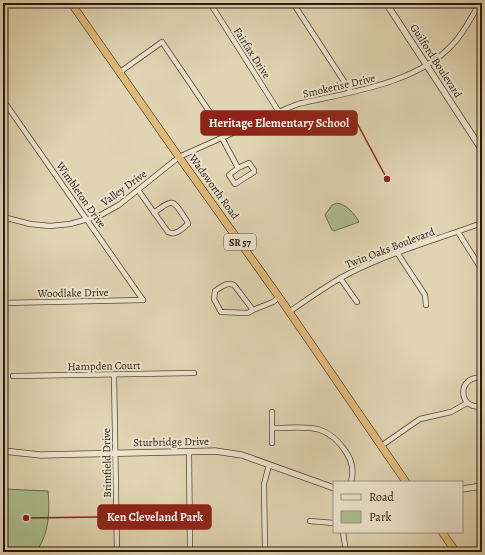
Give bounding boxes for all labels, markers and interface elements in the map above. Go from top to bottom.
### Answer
street label: Guilford Boulevard [406,21,466,101]
street label: Fairfax Drive [230,24,274,82]
street label: Smokerise Drive [301,70,377,102]
callout: Heritage Elementary School [201,111,357,135]
text: Heritage Elementary School [209,115,350,131]
street label: Wadsworth Road [185,151,243,222]
street label: Wimbleton Drive [52,158,109,231]
street label: Valley Drive [97,166,150,210]
street label: Twin Oaks Boulevard [343,224,437,272]
road number: SR 57 [224,234,256,250]
street label: Woodlake Drive [36,285,109,301]
street label: Hampden Court [67,358,141,374]
street label: Brimfield Drive [99,428,115,498]
street label: Sturbridge Drive [133,434,209,450]
legend [333,481,463,533]
text: Road [369,489,395,505]
callout: Ken Cleveland Park [98,505,211,529]
text: Ken Cleveland Park [107,509,204,525]
text: Park [369,509,392,525]

